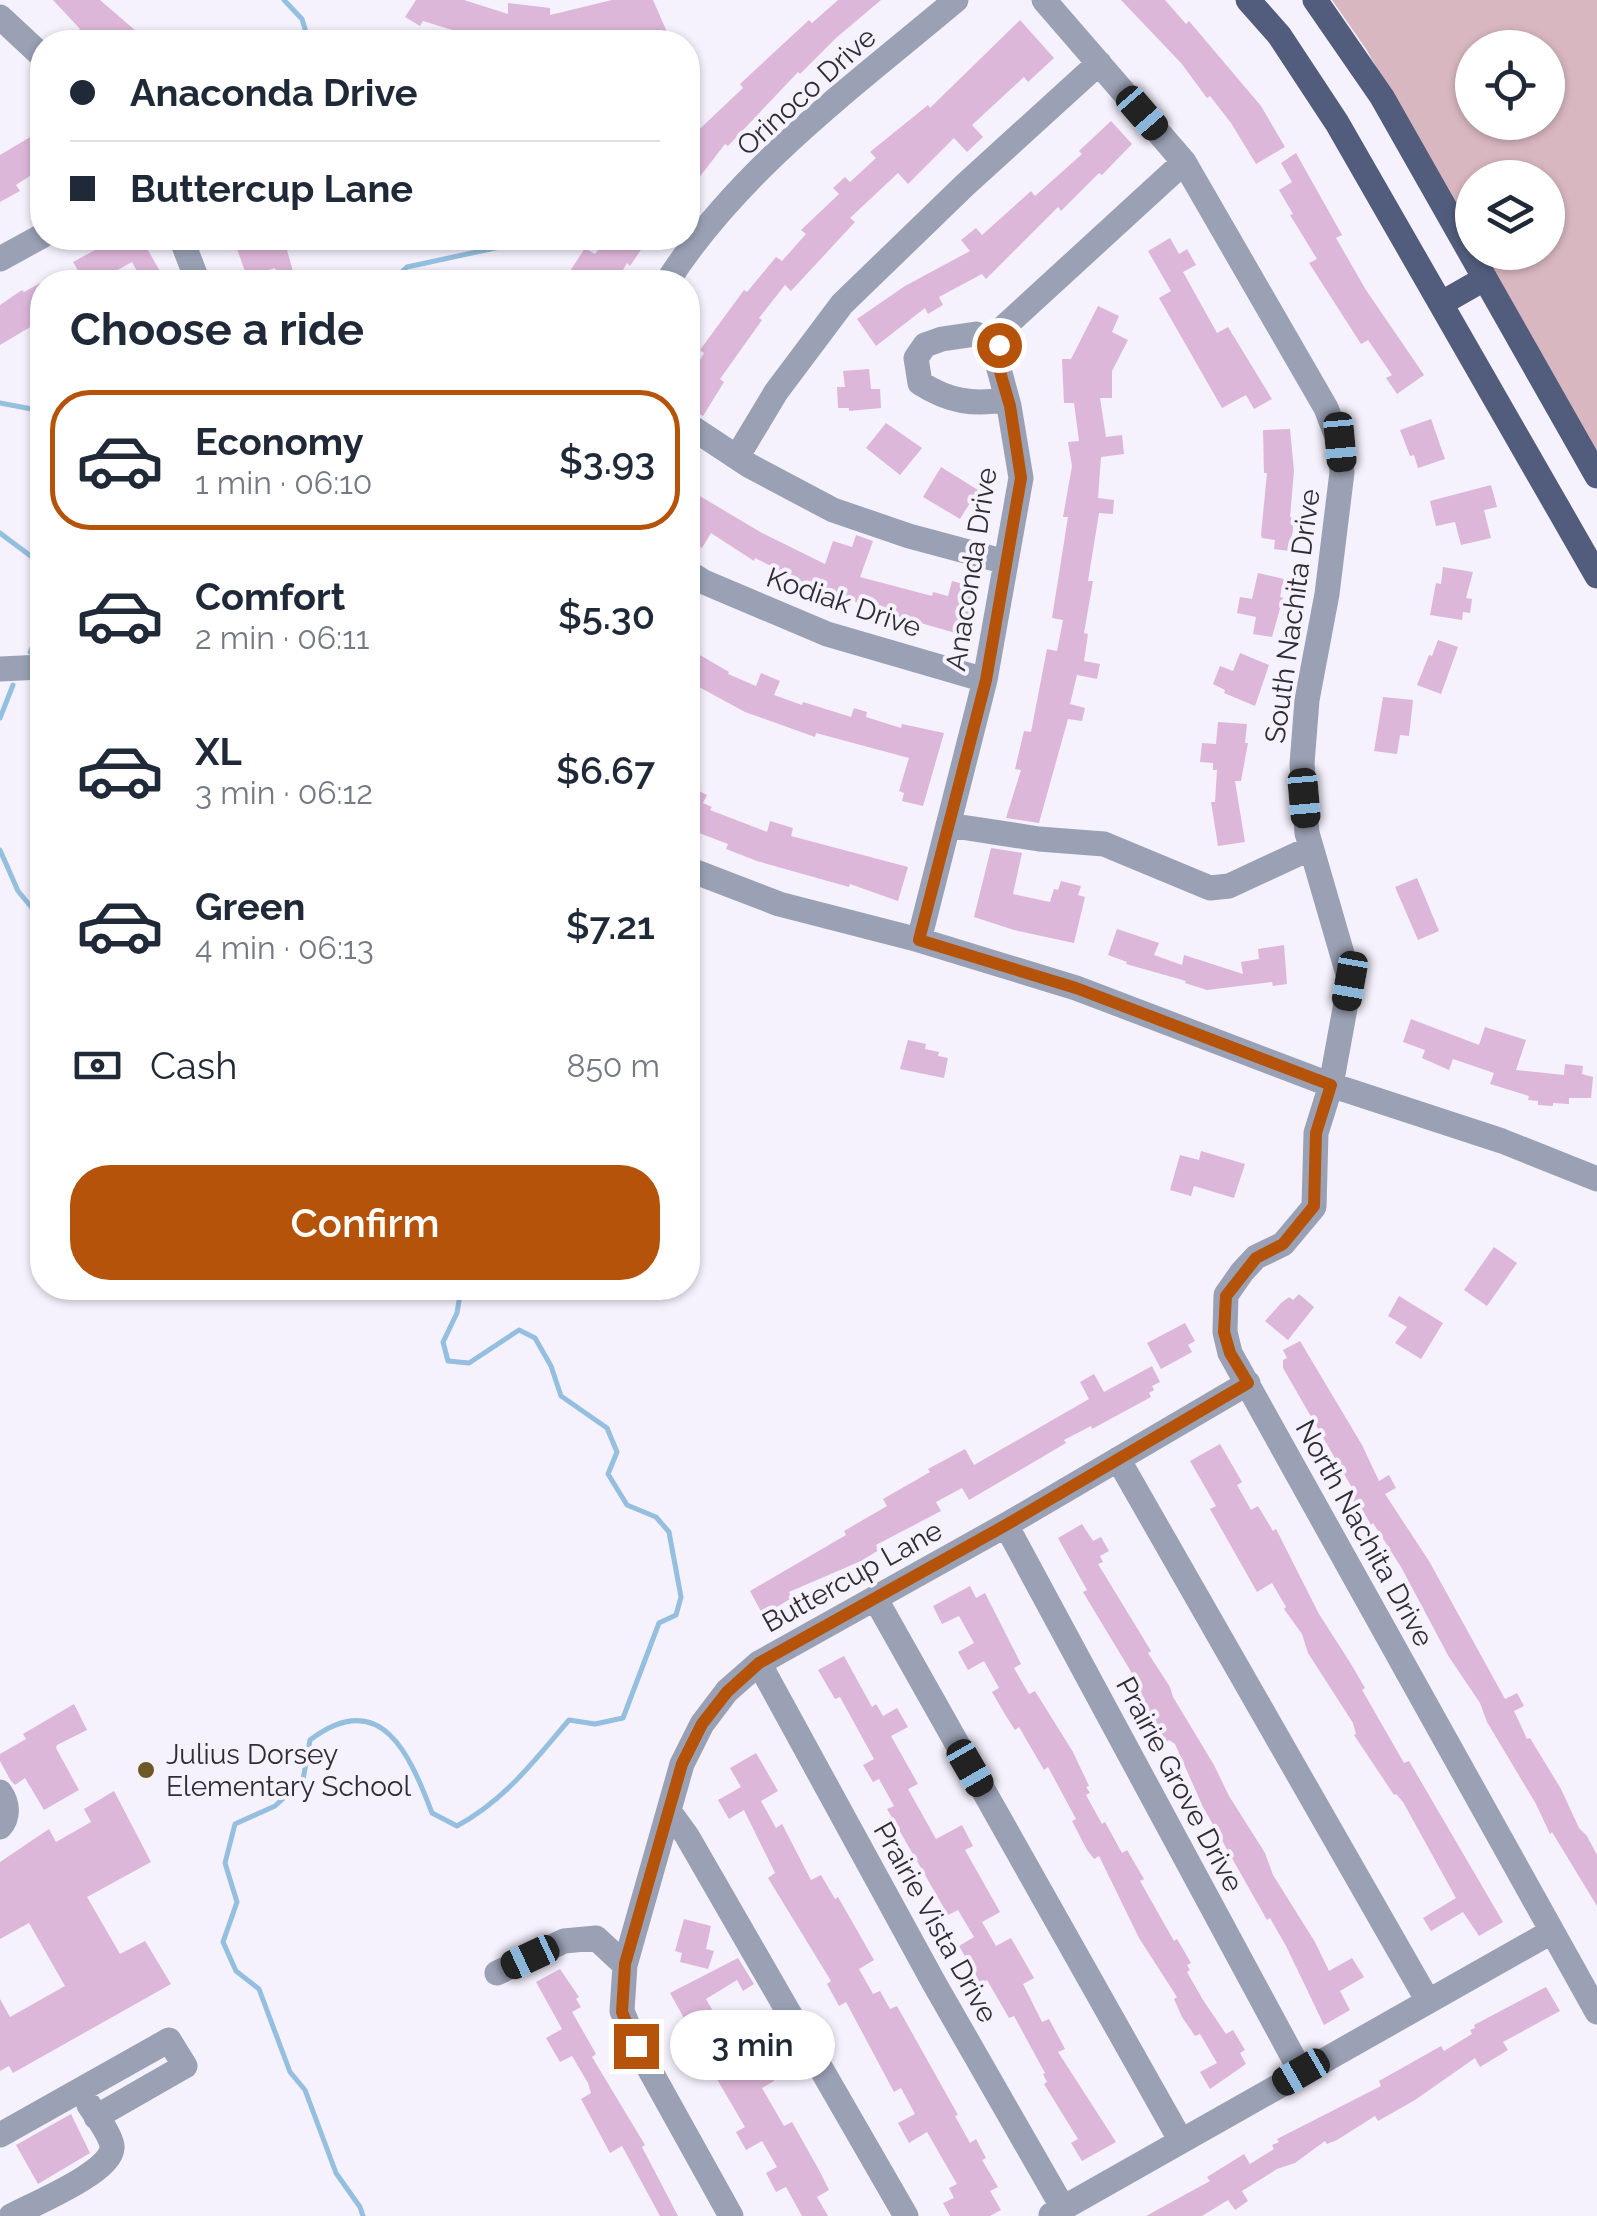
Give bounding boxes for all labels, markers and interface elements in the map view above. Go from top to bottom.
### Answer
street label: Orinoco Drive [730,20,883,162]
map controls [1455,30,1565,270]
button: locate [1455,30,1565,140]
text: Anaconda Drive [130,70,417,115]
car [1111,81,1173,145]
button: layers [1455,160,1565,270]
text: Buttercup Lane [130,166,413,211]
text: Choose a ride [70,303,364,356]
route start [977,323,1022,368]
car [1322,411,1358,473]
icon: car [75,415,165,505]
text: Economy [195,419,364,464]
text: $3.93 [559,438,655,483]
text: 1 min · 06:10 [195,464,372,501]
street label: Anaconda Drive [939,465,1004,673]
street label: South Nachita Drive [1258,487,1327,745]
street label: Kodiak Drive [762,561,926,644]
icon: car [75,570,165,660]
text: Comfort [195,574,345,619]
text: $5.30 [558,593,655,638]
text: 2 min · 06:11 [195,619,370,656]
icon: car [75,725,165,815]
text: XL [195,729,242,774]
text: $6.67 [556,748,655,793]
car [1286,767,1322,829]
text: 3 min · 06:12 [195,774,373,811]
icon: car [75,880,165,970]
text: Green [195,884,305,929]
text: $7.21 [566,903,655,948]
text: 4 min · 06:13 [195,929,374,966]
car [1330,949,1370,1013]
icon: cash [70,1038,125,1093]
text: Cash [150,1043,237,1088]
text: 850 m [566,1047,660,1084]
button: Confirm [70,1165,660,1280]
street label: North Nachita Drive [1289,1414,1441,1652]
street label: Buttercup Lane [757,1513,948,1639]
street label: Prairie Grove Drive [1109,1671,1250,1897]
car [942,1735,998,1801]
place label: Julius Dorsey Elementary School [166,1738,411,1803]
marker: Julius Dorsey Elementary School [135,1759,157,1781]
street label: Prairie Vista Drive [867,1816,1004,2028]
car [496,1931,564,1983]
callout: 3 min [671,2011,836,2081]
route end [614,2024,659,2069]
text: 3 min [712,2026,793,2063]
car [1268,2044,1334,2100]

